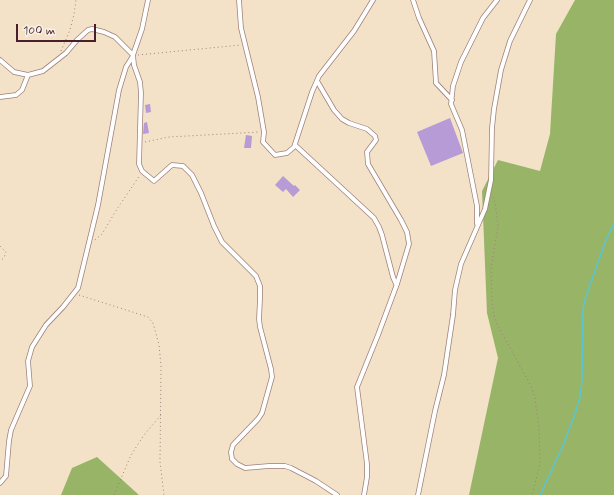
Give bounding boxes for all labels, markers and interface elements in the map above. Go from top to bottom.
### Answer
scale bar [18,16,98,42]
text: 100 m [23,23,55,39]

